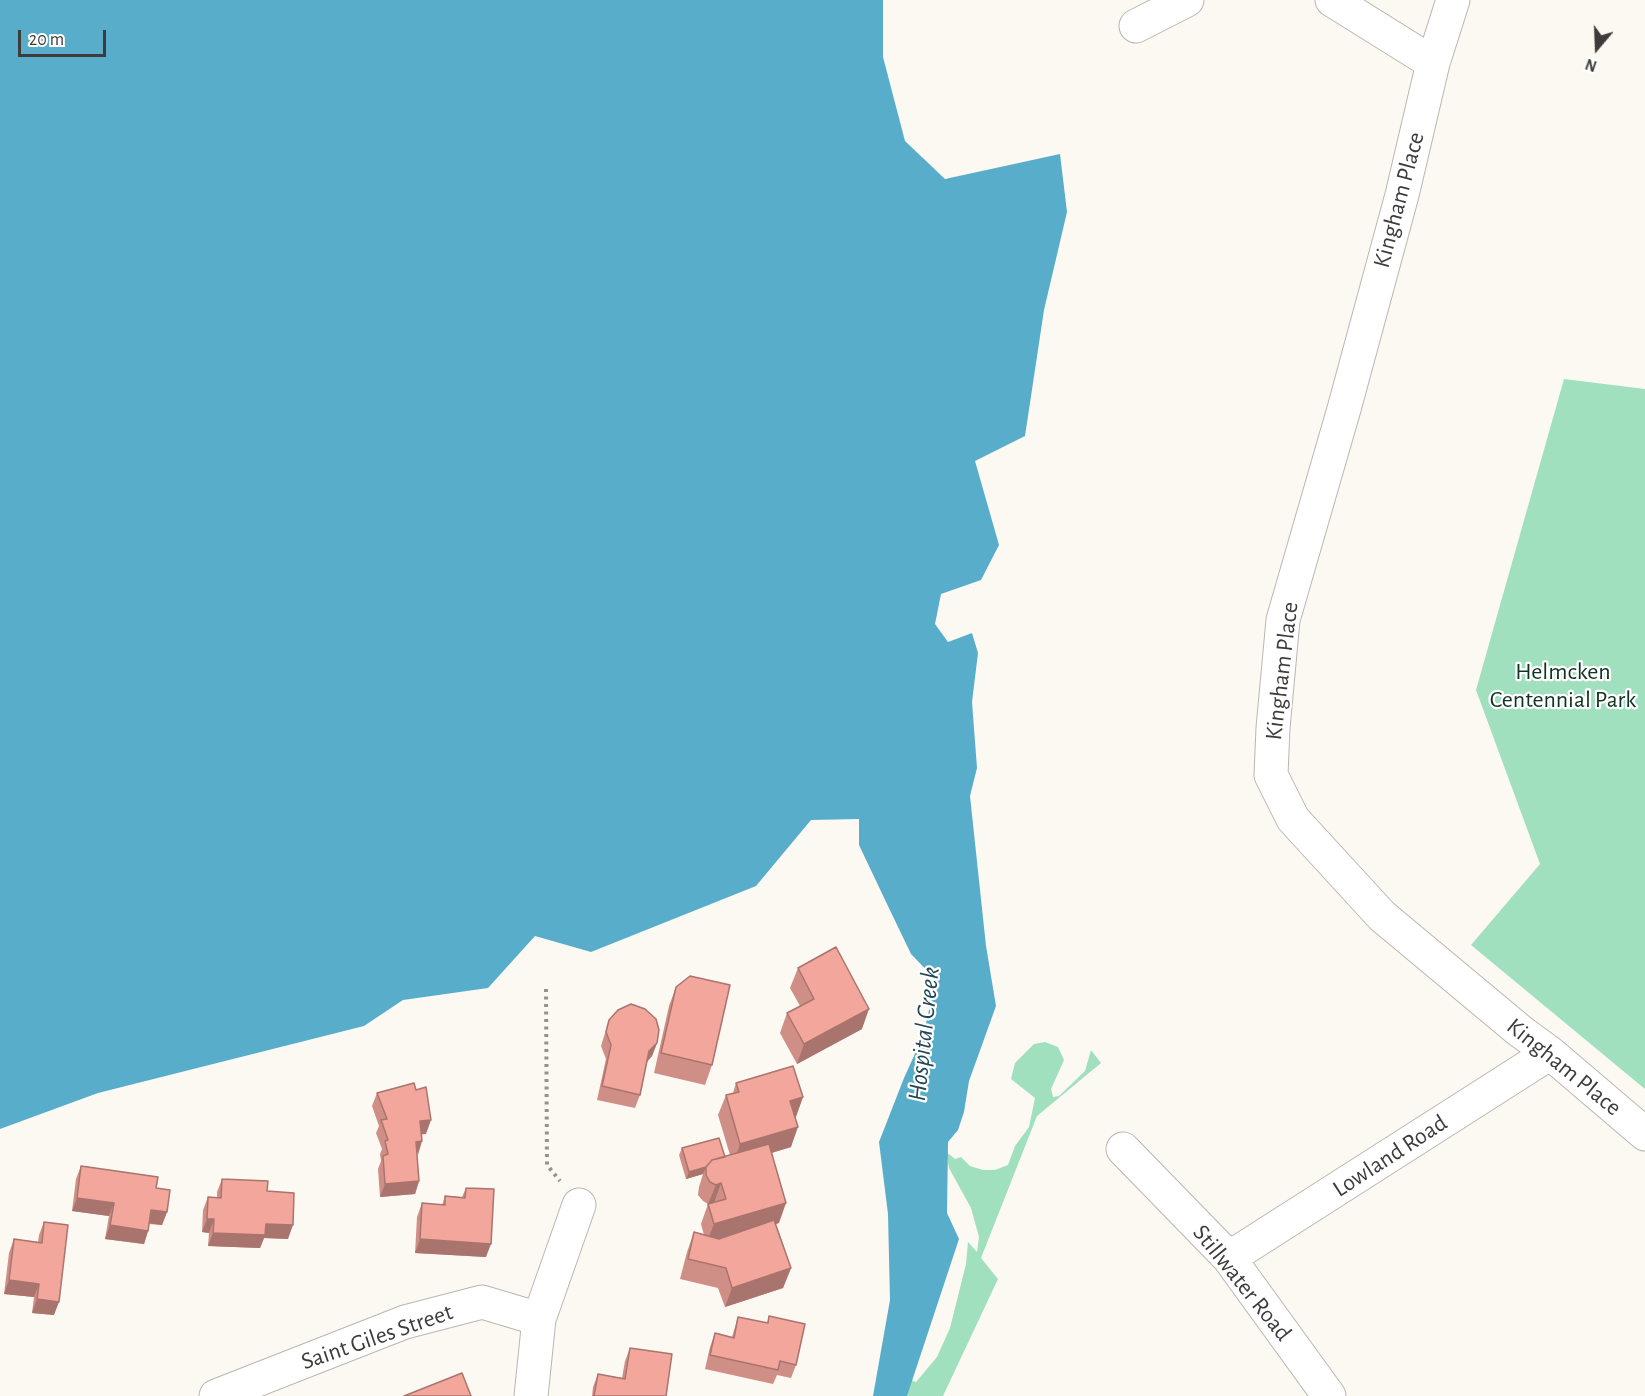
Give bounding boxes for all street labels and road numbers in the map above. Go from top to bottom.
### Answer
street label: Kingham Place [1367,129,1431,271]
street label: Kingham Place [1259,600,1305,742]
street label: Kingham Place [1501,1012,1627,1122]
street label: Lowland Road [1327,1108,1453,1204]
street label: Stillwater Road [1186,1219,1298,1347]
street label: Saint Giles Street [297,1298,457,1376]

